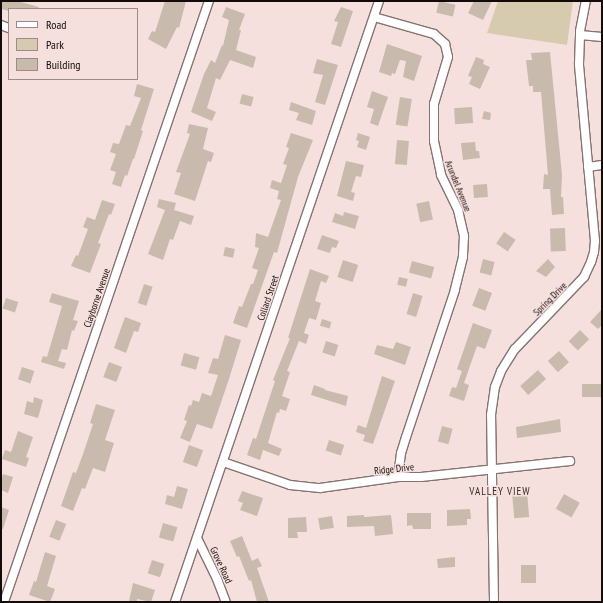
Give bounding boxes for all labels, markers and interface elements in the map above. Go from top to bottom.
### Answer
legend [8,8,138,80]
text: Road [46,17,66,32]
text: Park [46,37,64,52]
text: Building [46,57,81,72]
street label: Arundel Avenue [442,159,474,213]
street label: Clayborne Avenue [81,267,113,329]
street label: Collard Street [255,274,281,322]
street label: Spring Drive [531,280,569,318]
street label: Ridge Drive [373,461,415,477]
district label: VALLEY VIEW [469,484,531,498]
street label: Grove Road [207,545,235,585]

